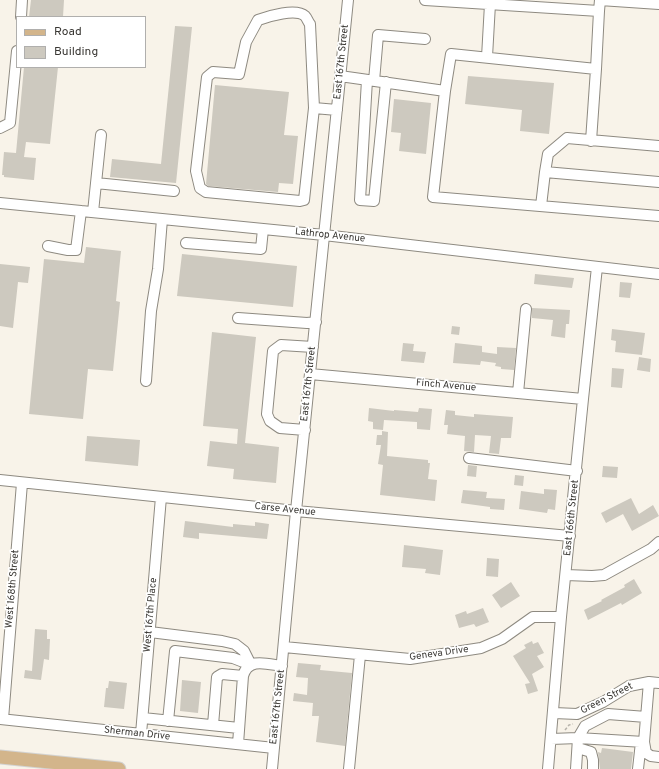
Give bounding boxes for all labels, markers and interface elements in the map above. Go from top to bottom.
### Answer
legend [16,16,146,68]
text: Road [54,24,82,40]
street label: East 167th Street [332,24,352,100]
text: Building [54,44,98,60]
street label: Lathrop Avenue [294,226,366,246]
street label: East 167th Street [299,346,319,422]
street label: Finch Avenue [415,377,477,395]
street label: East 166th Street [562,479,582,557]
street label: Carse Avenue [254,501,316,519]
street label: West 168th Street [4,549,22,629]
street label: West 167th Place [142,577,160,653]
street label: Geneva Drive [409,644,469,664]
street label: East 167th Street [268,669,288,745]
street label: Green Street [579,681,635,717]
street label: Sherman Drive [103,725,171,743]

